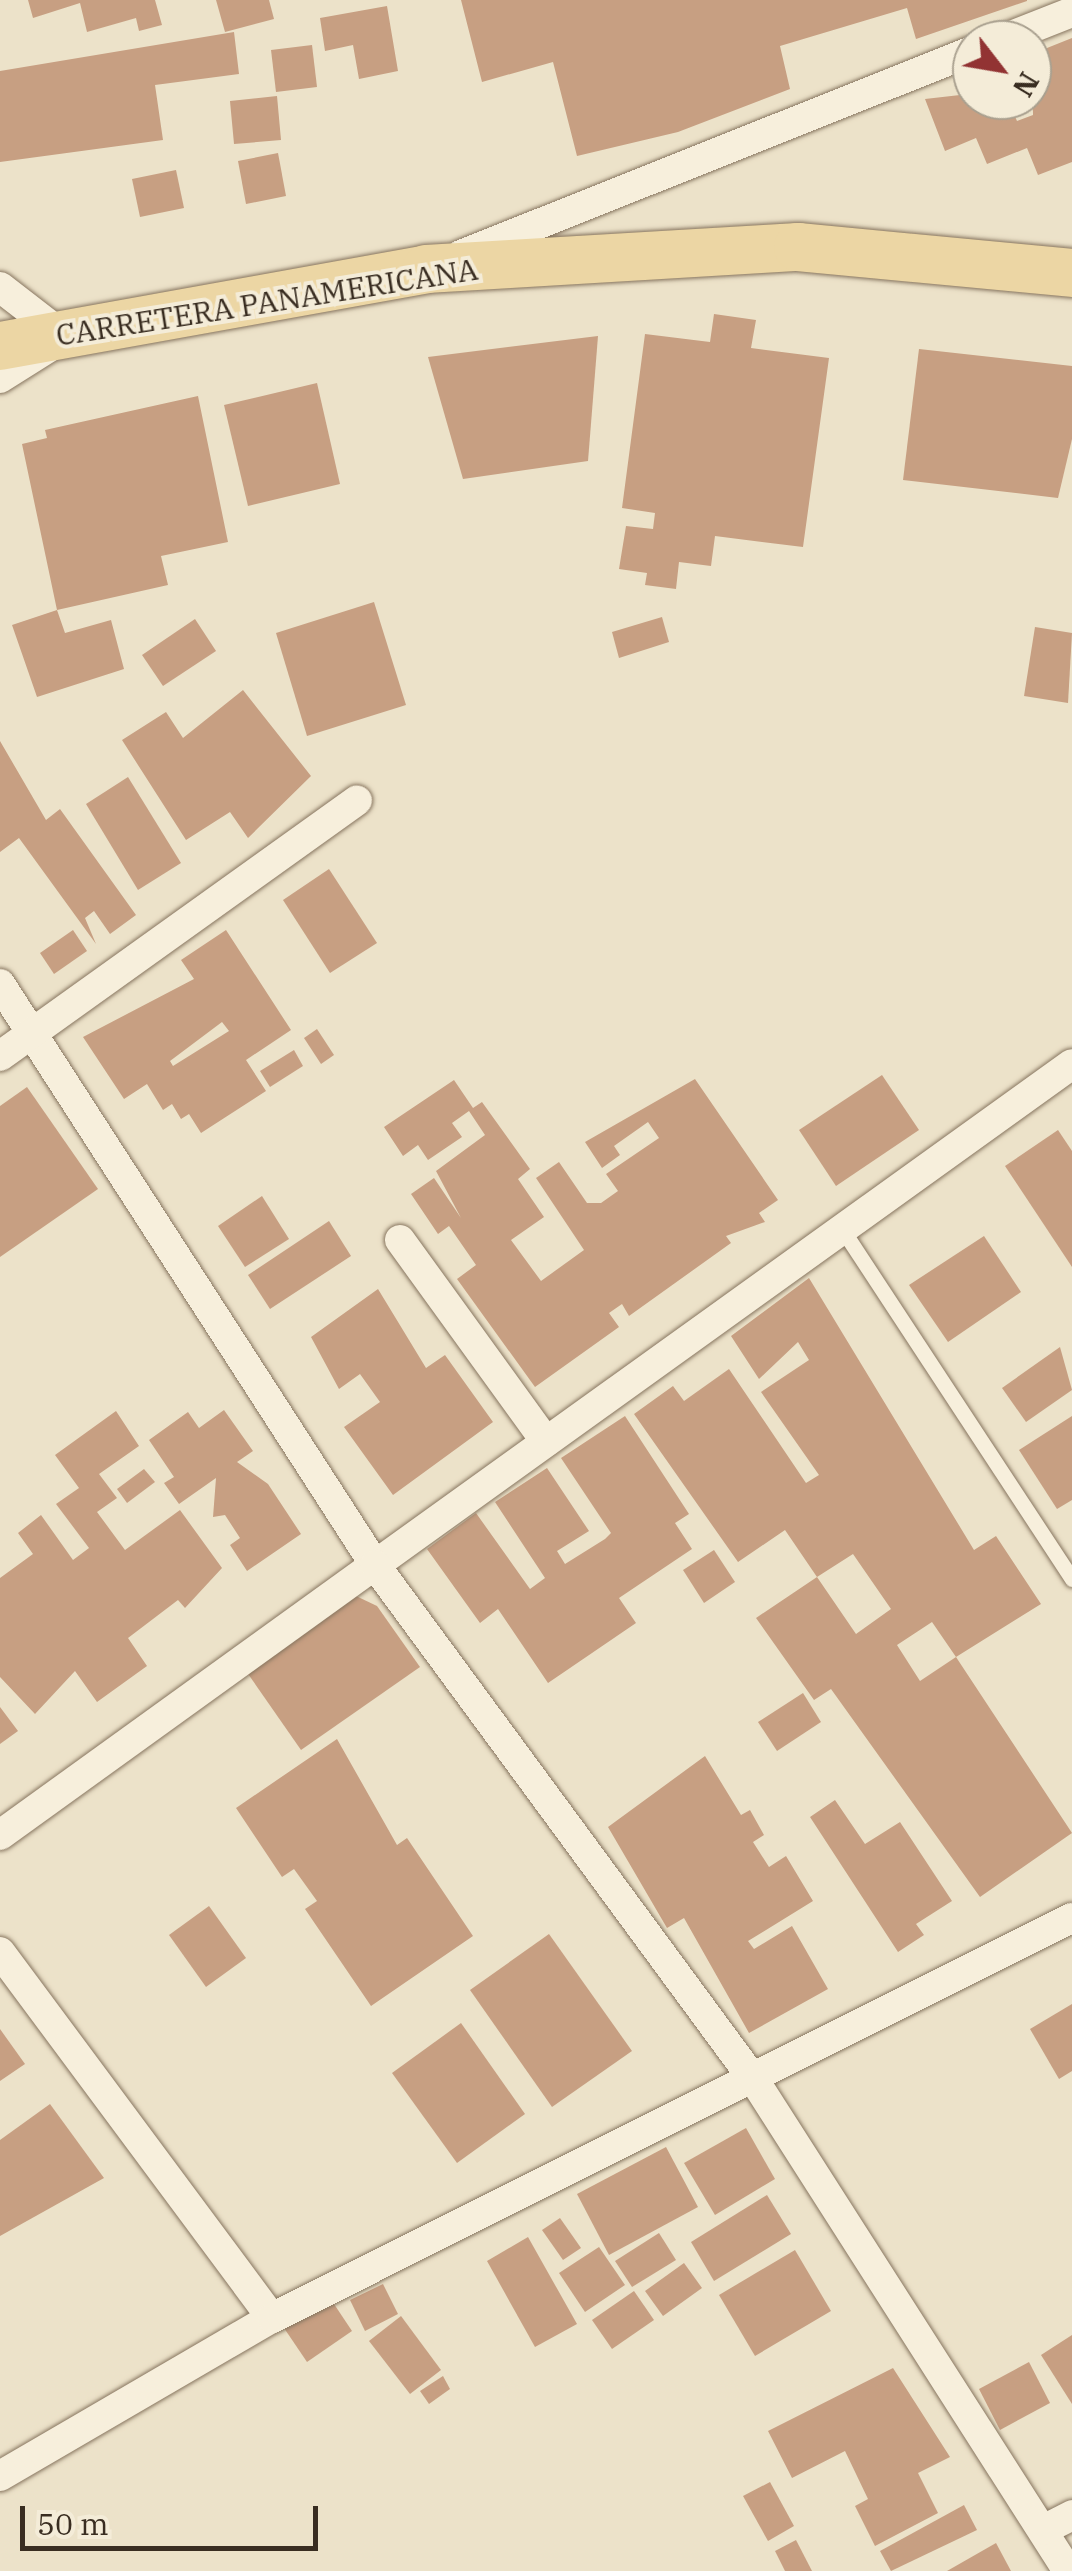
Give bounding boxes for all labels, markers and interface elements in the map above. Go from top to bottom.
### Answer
north arrow [952,20,1052,120]
text: N [1005,66,1048,104]
street label: CARRETERA PANAMERICANA [53,251,481,353]
scale bar [25,2486,322,2548]
text: 50 m [37,2504,109,2543]

